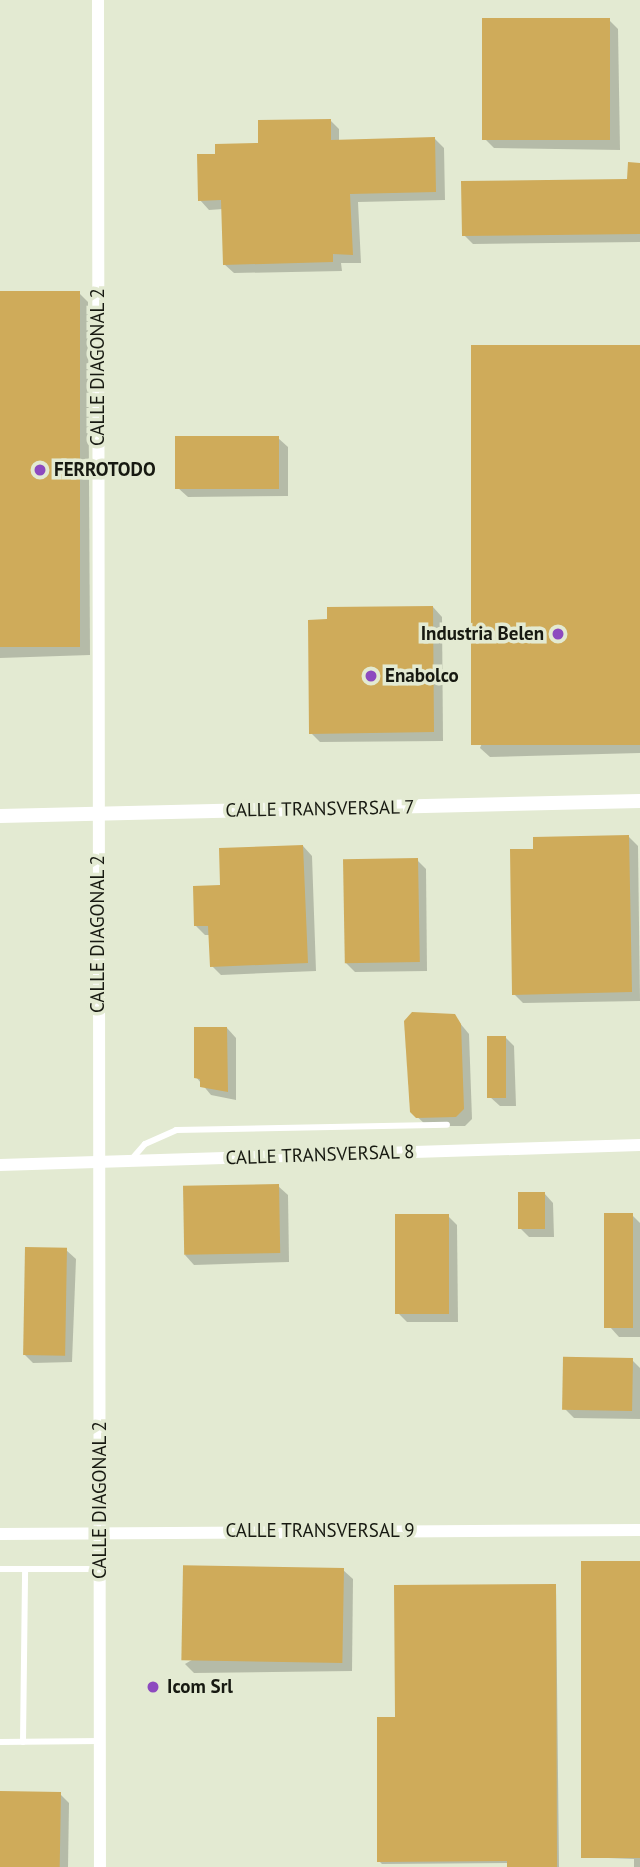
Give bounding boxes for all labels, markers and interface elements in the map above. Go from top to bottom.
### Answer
street label: CALLE DIAGONAL 2 [87,288,109,446]
place label: FERROTODO [54,459,156,481]
marker: FERROTODO [32,462,48,478]
place label: Industria Belen [421,623,544,645]
marker: Industria Belen [550,626,566,642]
place label: Enabolco [385,665,459,687]
marker: Enabolco [363,668,379,684]
street label: CALLE TRANSVERSAL 7 [225,796,415,822]
street label: CALLE DIAGONAL 2 [87,855,109,1013]
street label: CALLE TRANSVERSAL 8 [224,1140,416,1170]
street label: CALLE DIAGONAL 2 [89,1421,111,1579]
street label: CALLE TRANSVERSAL 9 [225,1520,415,1542]
place label: Icom Srl [167,1676,233,1698]
marker: Icom Srl [145,1679,161,1695]

